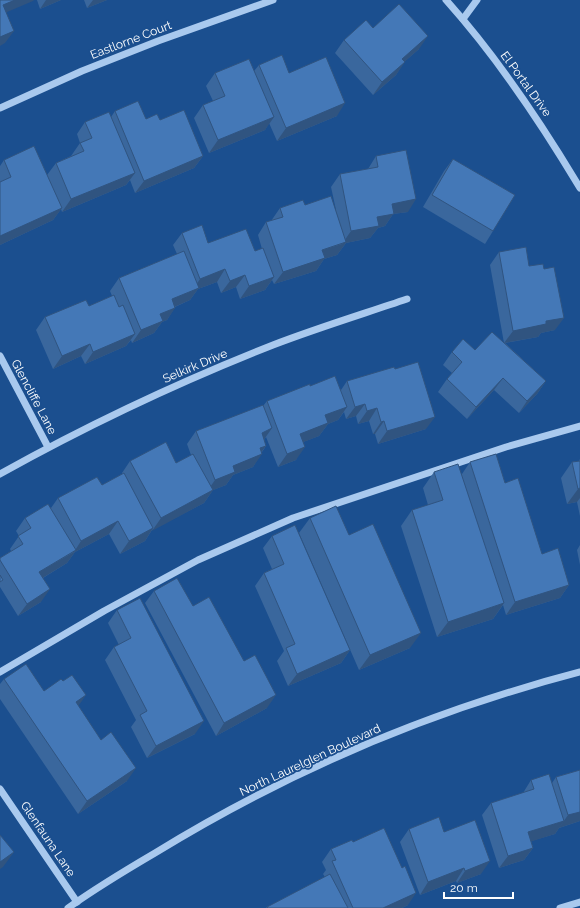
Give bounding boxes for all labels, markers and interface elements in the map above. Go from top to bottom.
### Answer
street label: Eastlorne Court [88,18,174,62]
street label: El Portal Drive [498,49,554,119]
street label: Selkirk Drive [161,346,229,386]
street label: Glencliffe Lane [8,357,60,437]
street label: North Laurelglen Boulevard [237,721,383,799]
street label: Glenfauna Lane [18,799,78,879]
scale bar [444,874,513,900]
text: 20 m [450,881,478,895]

